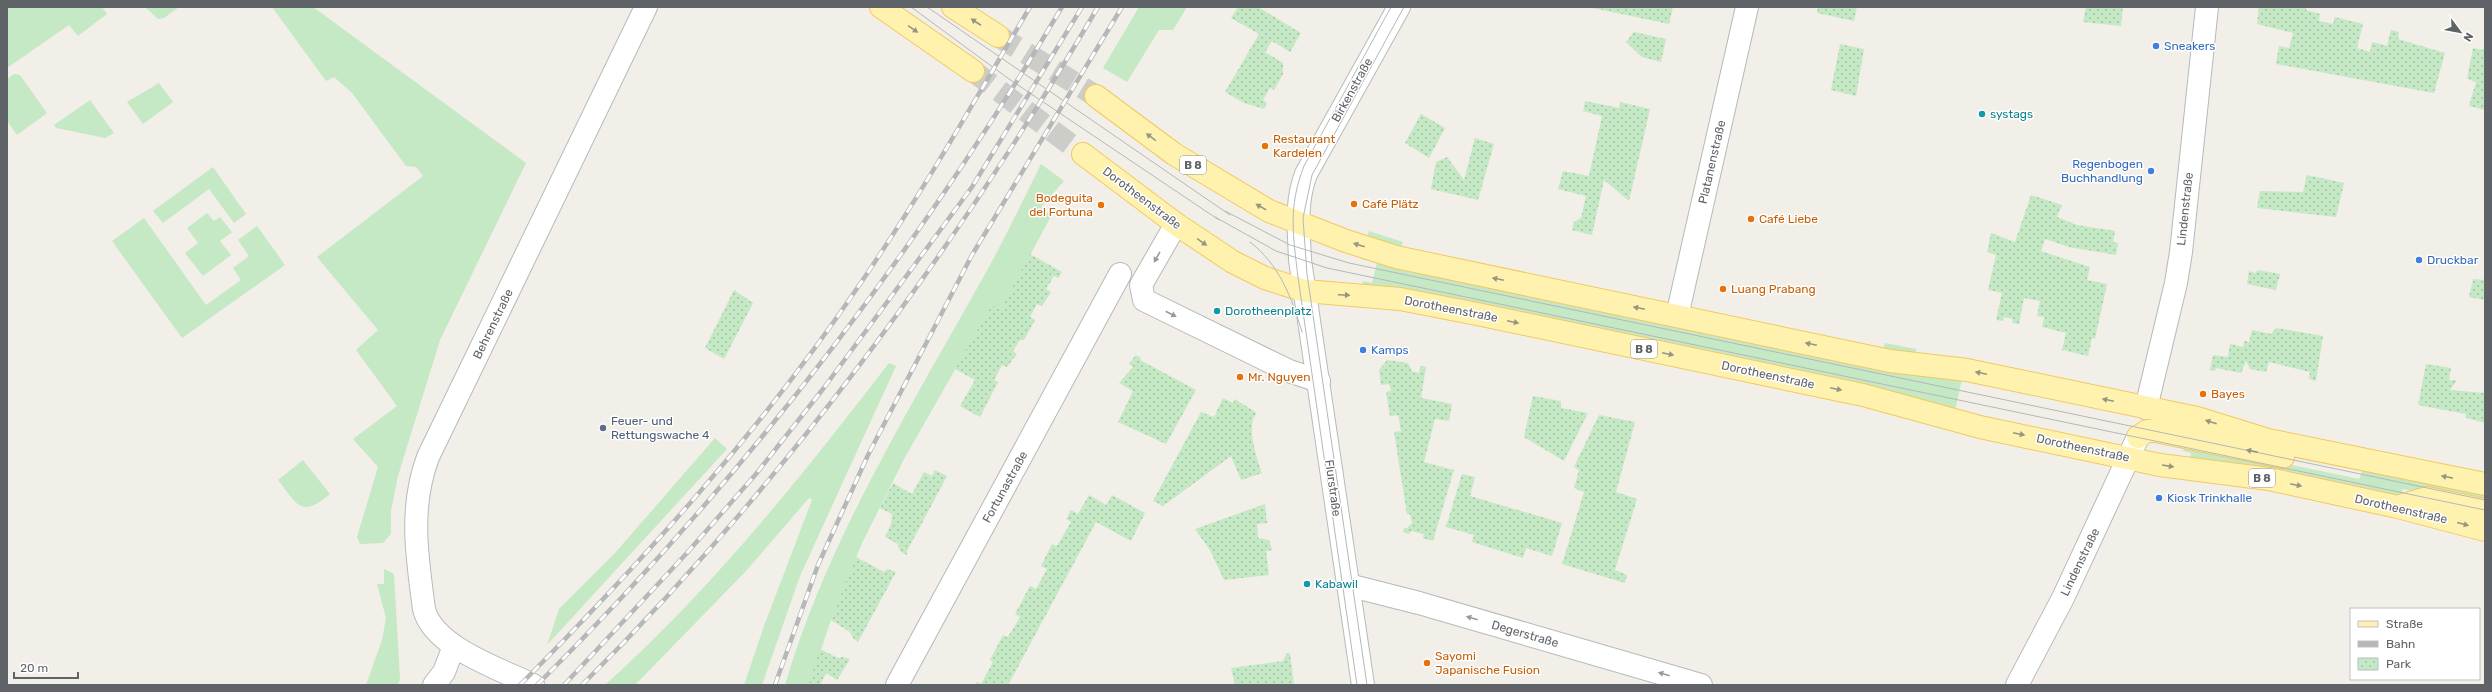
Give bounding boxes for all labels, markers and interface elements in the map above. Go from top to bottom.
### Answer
north arrow [2440,12,2480,52]
one-way arrow [970,18,981,26]
one-way arrow [908,25,919,33]
text: N [2460,30,2476,44]
place label: Sneakers [2164,39,2215,53]
marker: Sneakers [2151,41,2161,51]
street label: Birkenstraße [1329,55,1375,124]
place label: systags [1990,107,2033,121]
marker: systags [1977,109,1987,119]
street label: Platanenstraße [1696,119,1728,205]
place label: Restaurant Kardelen [1273,132,1335,160]
one-way arrow [1146,133,1157,141]
marker: Restaurant Kardelen [1260,141,1270,151]
road number: B 8 [1180,156,1206,174]
place label: Regenbogen Buchhandlung [2061,157,2143,185]
street label: Dorotheenstraße [1100,164,1184,232]
marker: Regenbogen Buchhandlung [2146,166,2156,176]
street label: Lindenstraße [2174,171,2196,246]
place label: Bodeguita del Fortuna [1029,191,1093,219]
place label: Café Plätz [1362,197,1419,211]
marker: Café Plätz [1349,199,1359,209]
marker: Bodeguita del Fortuna [1096,200,1106,210]
one-way arrow [1256,203,1267,210]
place label: Café Liebe [1759,212,1818,226]
marker: Café Liebe [1746,214,1756,224]
one-way arrow [1196,238,1207,246]
one-way arrow [1352,242,1364,248]
one-way arrow [1153,251,1160,263]
place label: Druckbar [2427,253,2479,267]
marker: Druckbar [2414,255,2424,265]
one-way arrow [1492,275,1504,281]
place label: Luang Prabang [1731,282,1816,296]
marker: Luang Prabang [1718,284,1728,294]
street label: Behrenstraße [470,286,516,361]
one-way arrow [1338,291,1350,298]
street label: Dorotheenstraße [1403,293,1499,325]
place label: Dorotheenplatz [1225,304,1312,318]
one-way arrow [1633,305,1645,311]
marker: Dorotheenplatz [1212,306,1222,316]
one-way arrow [1165,311,1176,317]
one-way arrow [1507,319,1520,325]
road number: B 8 [1631,340,1657,358]
one-way arrow [1805,341,1817,347]
place label: Kamps [1371,343,1409,357]
marker: Kamps [1358,345,1368,355]
one-way arrow [1662,352,1674,358]
street label: Dorotheenstraße [1720,358,1816,392]
place label: Mr. Nguyen [1248,370,1311,384]
one-way arrow [1975,370,1987,376]
marker: Mr. Nguyen [1235,372,1245,382]
one-way arrow [1830,387,1843,393]
place label: Bayes [2211,387,2245,401]
marker: Bayes [2198,389,2208,399]
one-way arrow [2102,396,2114,402]
place label: Feuer- und Rettungswache 4 [611,414,710,442]
one-way arrow [2204,419,2216,425]
marker: Feuer- und Rettungswache 4 [598,423,608,433]
street label: Dorotheenstraße [2035,431,2131,465]
one-way arrow [2013,432,2025,438]
one-way arrow [2246,447,2258,453]
street label: Fortunastraße [980,448,1031,525]
street label: Flurstraße [1322,459,1344,518]
one-way arrow [2162,463,2174,469]
road number: B 8 [2249,469,2275,487]
one-way arrow [2441,474,2453,480]
one-way arrow [2290,482,2303,488]
place label: Kiosk Trinkhalle [2167,491,2253,505]
street label: Dorotheenstraße [2353,492,2449,527]
marker: Kiosk Trinkhalle [2154,493,2164,503]
one-way arrow [2457,521,2469,527]
street label: Lindenstraße [2058,526,2103,598]
place label: Kabawil [1315,577,1358,591]
marker: Kabawil [1302,579,1312,589]
legend [2350,608,2480,680]
one-way arrow [1465,615,1477,621]
text: Straße [2386,617,2423,631]
street label: Degerstraße [1490,618,1560,650]
text: Bahn [2386,637,2415,651]
place label: Sayomi Japanische Fusion [1435,649,1540,677]
scale bar [14,654,78,680]
text: Park [2386,657,2412,671]
marker: Sayomi Japanische Fusion [1422,658,1432,668]
text: 20 m [20,661,48,675]
one-way arrow [1657,671,1669,677]

